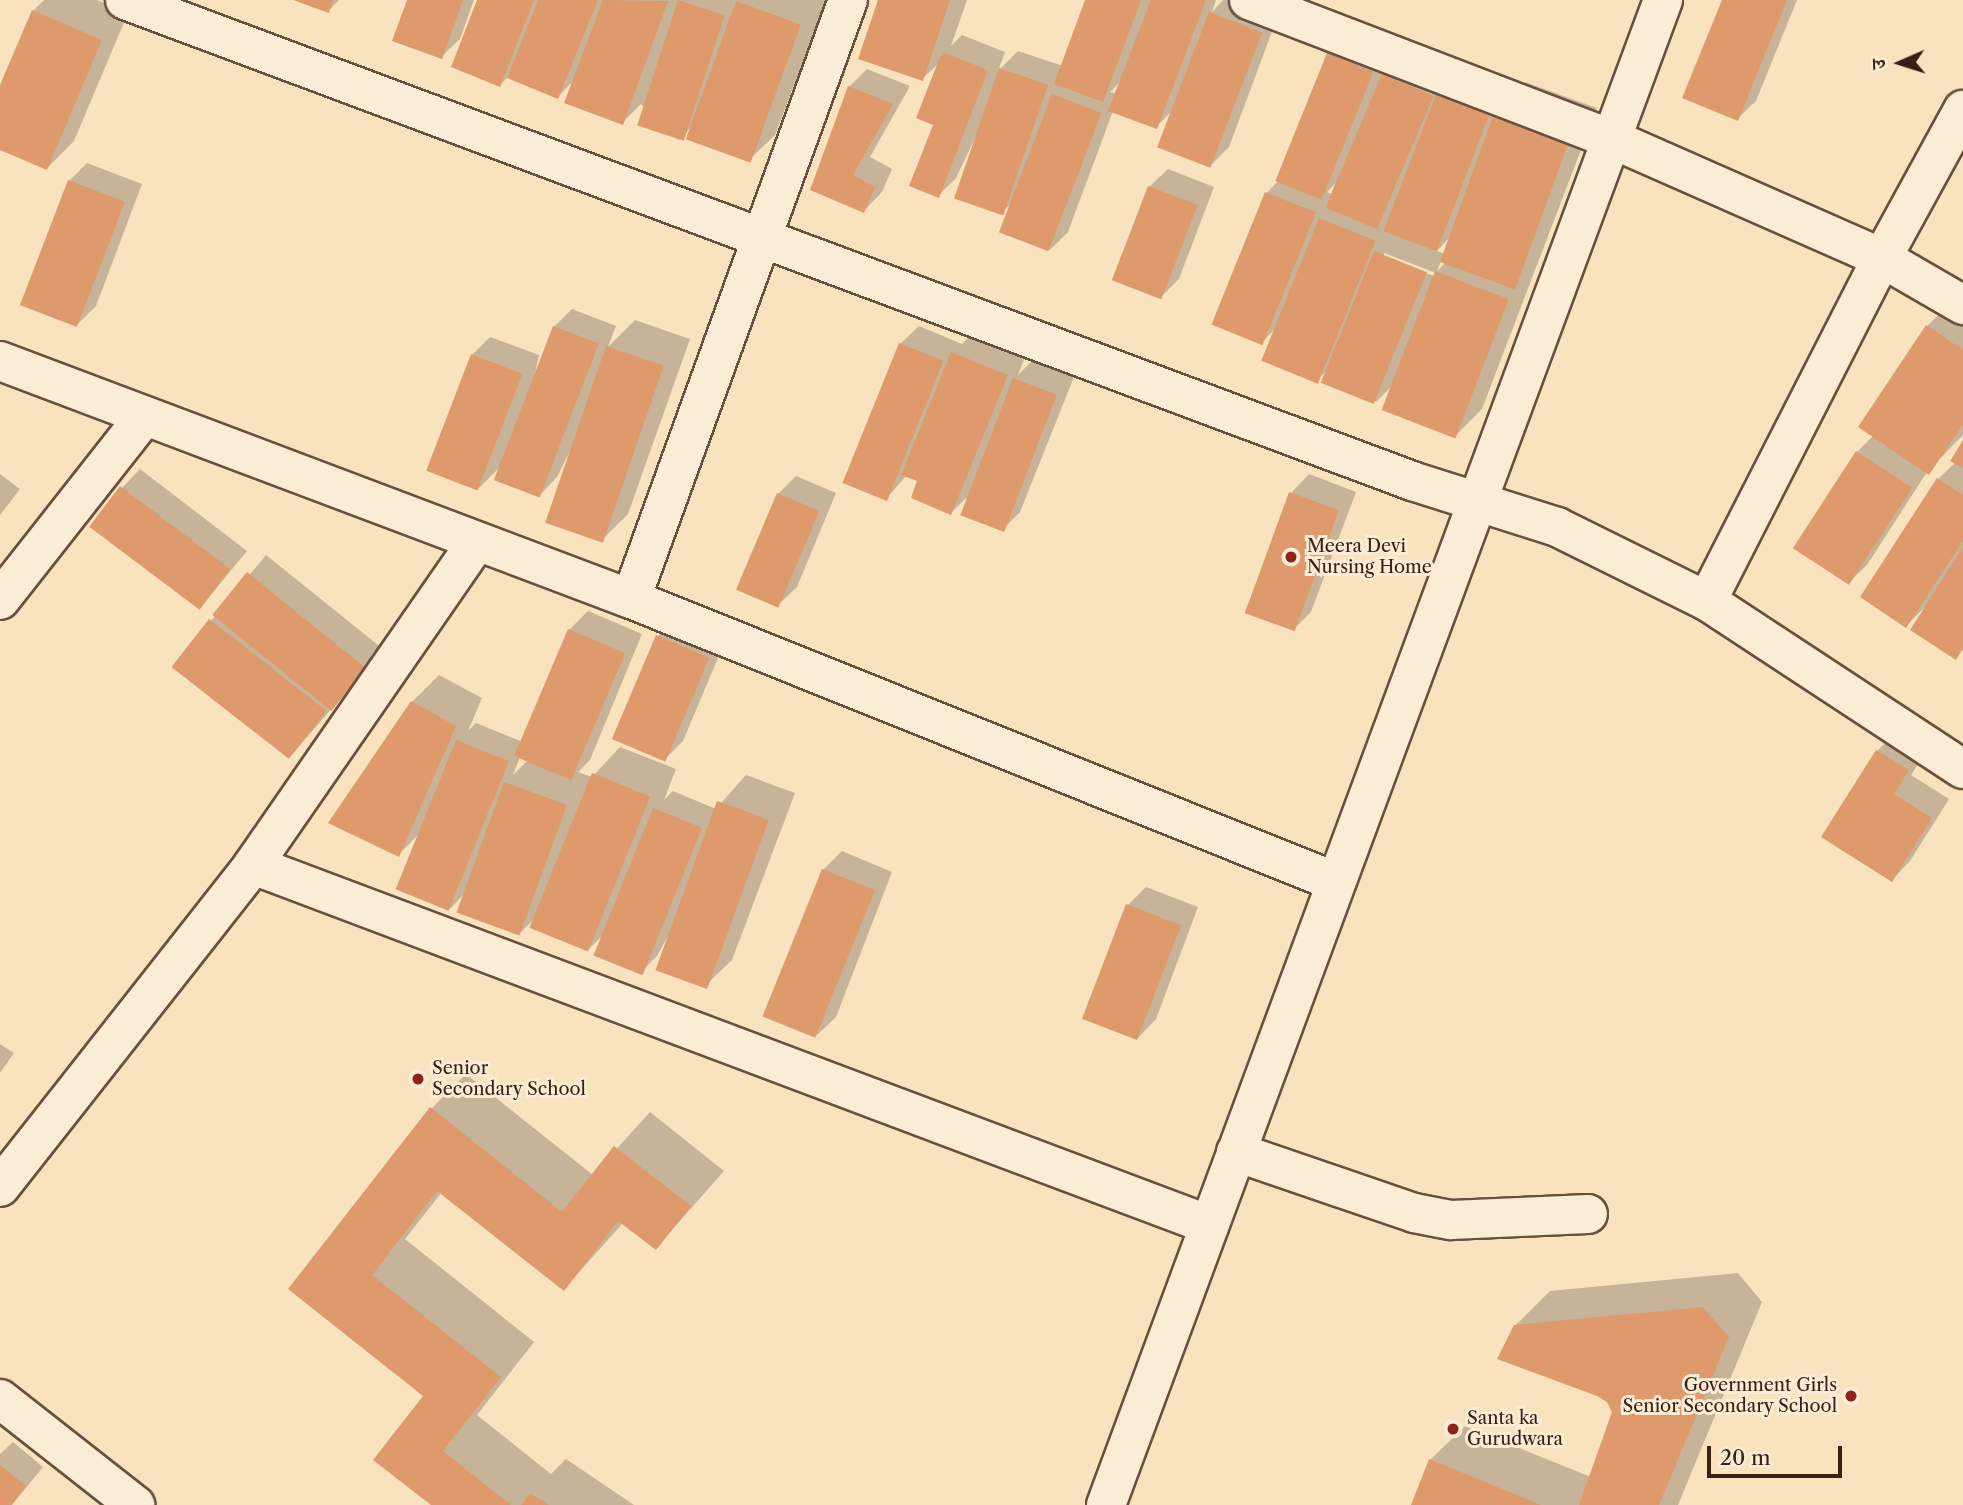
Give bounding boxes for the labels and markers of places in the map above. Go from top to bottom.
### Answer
place label: Meera Devi Nursing Home [1307,536,1432,578]
marker: Meera Devi Nursing Home [1281,547,1301,567]
place label: Senior Secondary School [432,1058,586,1100]
marker: Senior Secondary School [410,1071,426,1087]
place label: Government Girls Senior Secondary School [1622,1375,1837,1418]
marker: Government Girls Senior Secondary School [1843,1388,1859,1404]
place label: Santa ka Gurudwara [1467,1408,1563,1450]
marker: Santa ka Gurudwara [1445,1421,1461,1437]

